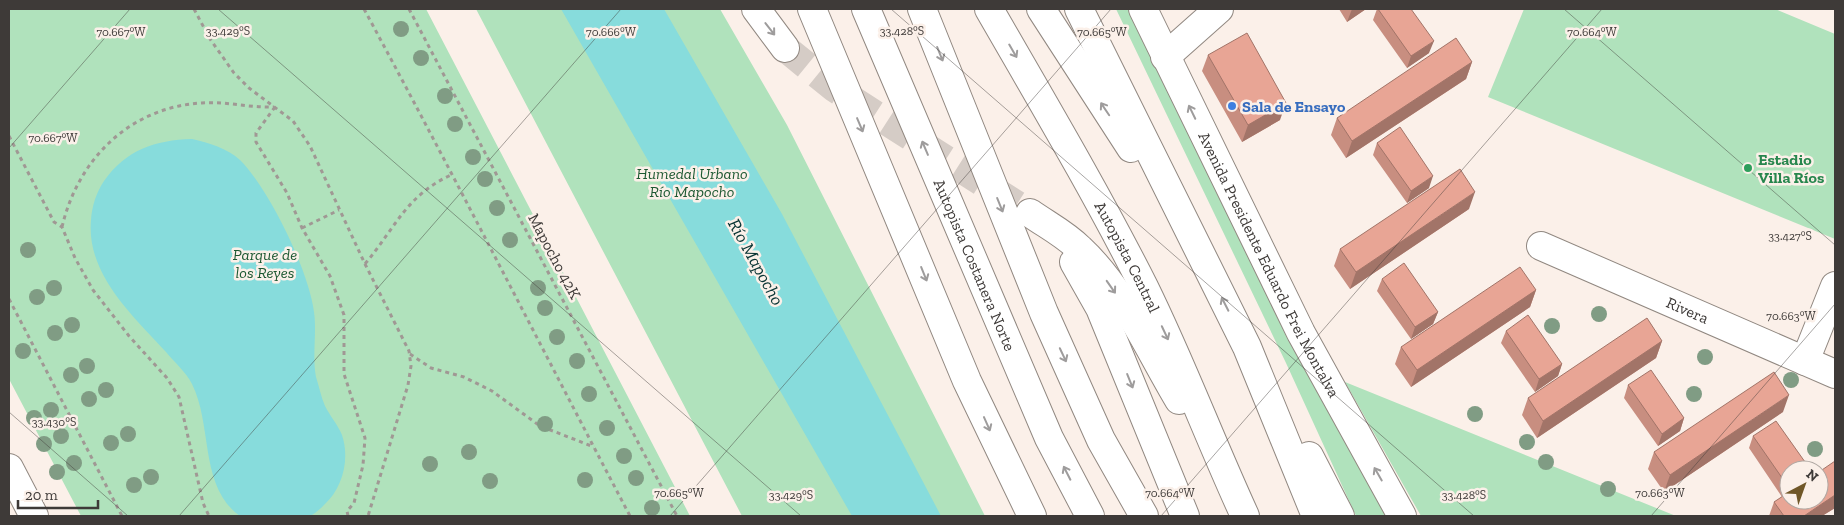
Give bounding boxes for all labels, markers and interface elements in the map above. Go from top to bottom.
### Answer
one-way arrow [764,22,775,35]
text: 33.429°S [206,24,250,38]
text: 33.428°S [880,24,924,38]
text: 70.667°W [96,25,146,39]
text: 70.666°W [586,25,637,39]
text: 70.665°W [1077,25,1128,39]
text: 70.664°W [1567,25,1618,39]
one-way arrow [1009,43,1019,58]
one-way arrow [936,46,945,61]
place label: Sala de Ensayo [1242,97,1346,116]
marker: Sala de Ensayo [1226,100,1238,112]
one-way arrow [1100,102,1110,116]
one-way arrow [1187,105,1196,120]
one-way arrow [855,117,865,132]
street label: Avenida Presidente Eduardo Frei Montalva [1194,129,1344,401]
text: 70.667°W [28,131,78,145]
one-way arrow [920,141,930,156]
place label: Estadio Villa Ríos [1758,150,1824,187]
marker: Estadio Villa Ríos [1742,162,1754,174]
park label: Humedal Urbano Río Mapocho [636,164,748,201]
street label: Autopista Costanera Norte [930,176,1020,354]
one-way arrow [996,197,1006,212]
street label: Autopista Central [1091,198,1164,316]
street label: Mapocho 42K [524,210,585,303]
water label: Río Mapocho [723,215,789,309]
text: 33.427°S [1768,229,1812,243]
park label: Parque de los Reyes [233,245,297,282]
one-way arrow [920,266,929,281]
one-way arrow [1106,280,1116,294]
street label: Rivera [1664,293,1712,328]
one-way arrow [1220,297,1229,312]
text: 70.663°W [1766,309,1816,323]
one-way arrow [1161,325,1170,340]
one-way arrow [1059,347,1068,362]
one-way arrow [1126,373,1135,388]
text: 33.430°S [32,415,76,429]
one-way arrow [983,416,992,431]
north arrow [1779,460,1829,510]
one-way arrow [1062,466,1072,481]
text: N [1803,466,1822,486]
one-way arrow [1373,467,1383,481]
scale bar [18,478,98,510]
text: 20 m [25,486,58,504]
text: 70.665°W [654,486,705,500]
text: 70.664°W [1145,486,1196,500]
text: 70.663°W [1635,486,1685,500]
text: 33.429°S [769,488,813,502]
text: 33.428°S [1442,488,1486,502]

